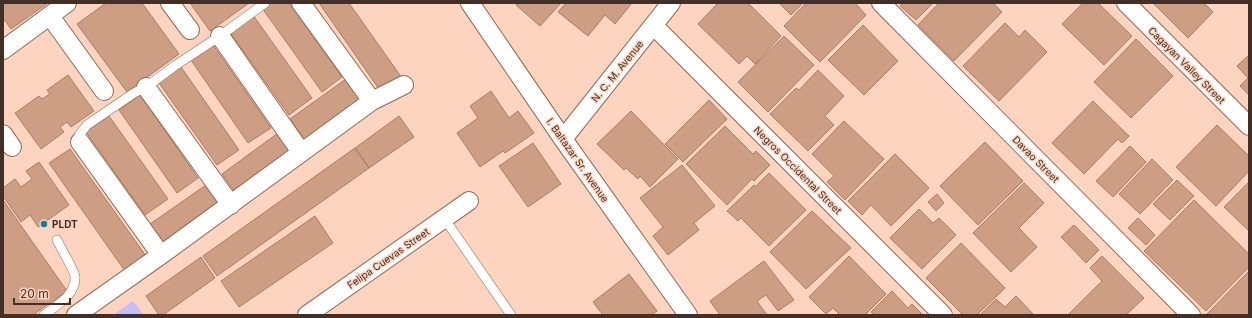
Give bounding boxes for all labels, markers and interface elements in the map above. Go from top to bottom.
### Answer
street label: Cagayan Valley Street [1146,24,1228,106]
street label: N. C. M. Avenue [588,38,646,104]
street label: I. Baltazar Sr. Avenue [544,116,612,205]
street label: Negros Occidental Street [752,124,845,217]
street label: Davao Street [1010,133,1062,185]
place label: PLDT [52,218,78,230]
marker: PLDT [39,219,49,229]
street label: Felipa Cuevas Street [345,225,432,291]
scale bar [14,280,70,306]
text: 20 m [20,286,49,301]

